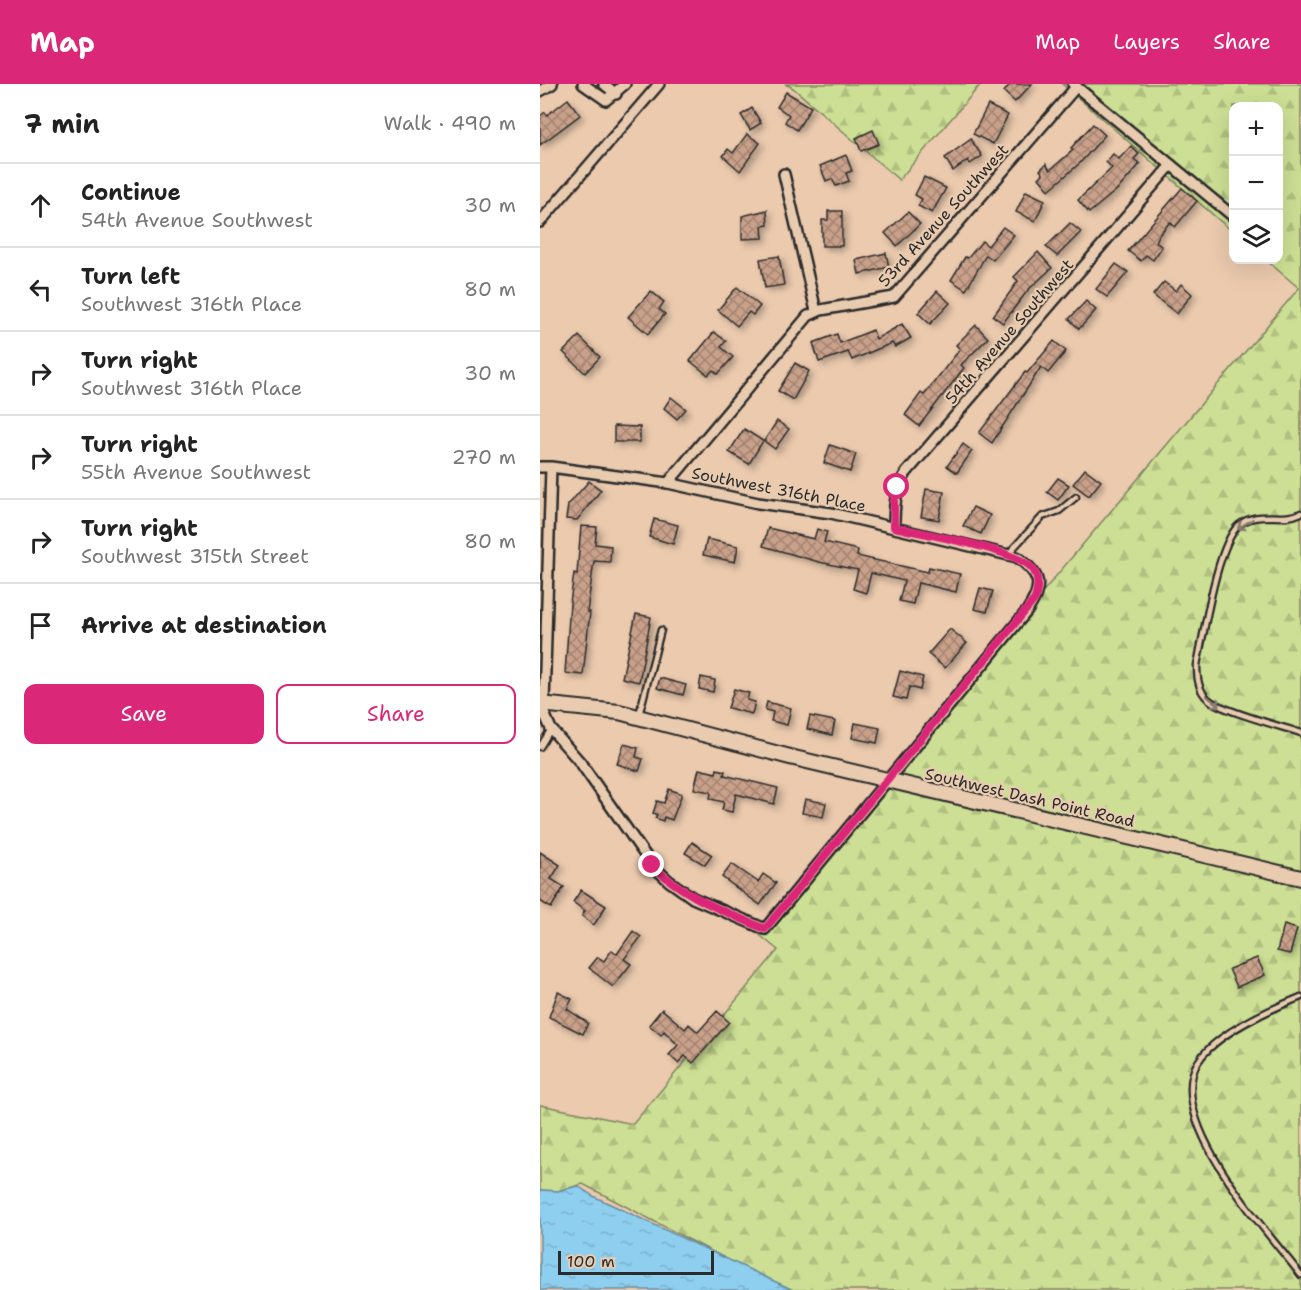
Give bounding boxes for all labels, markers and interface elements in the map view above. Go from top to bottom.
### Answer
text: Map [30,23,95,61]
text: Map [1035,28,1080,56]
text: Layers [1113,28,1180,56]
text: Share [1213,28,1271,56]
map controls [1229,102,1283,264]
button: + [1229,102,1283,156]
text: 7 min [24,106,100,141]
text: Walk · 490 m [384,110,516,136]
street label: 53rd Avenue Southwest [874,139,1013,291]
button: − [1229,156,1283,210]
text: Continue [81,178,181,207]
icon: ahead [24,189,57,222]
text: 30 m [464,192,516,218]
text: 54th Avenue Southwest [81,207,313,233]
button: layers [1229,210,1283,264]
street label: 54th Avenue Southwest [941,254,1078,408]
text: Turn left [81,262,180,291]
icon: left [24,273,57,306]
text: 80 m [464,276,516,302]
text: Southwest 316th Place [81,291,302,317]
text: Turn right [81,346,198,375]
icon: right [24,357,57,390]
text: 30 m [464,360,516,386]
text: Southwest 316th Place [81,375,302,401]
text: Turn right [81,430,198,459]
icon: right [24,441,57,474]
text: 270 m [452,444,516,470]
text: 55th Avenue Southwest [81,459,311,485]
street label: Southwest 316th Place [690,462,868,517]
route start [883,473,909,499]
text: Turn right [81,514,198,543]
one-way arrow [1237,517,1254,530]
icon: right [24,525,57,558]
text: 80 m [464,528,516,554]
text: Southwest 315th Street [81,543,309,569]
icon: arrive [24,609,57,642]
text: Arrive at destination [81,611,327,640]
button: Save [24,684,264,744]
button: Share [276,684,516,744]
one-way arrow [1205,694,1221,707]
street label: Southwest Dash Point Road [923,763,1137,832]
route end [638,851,664,877]
scale bar [558,1248,714,1276]
text: 100 m [567,1251,615,1272]

